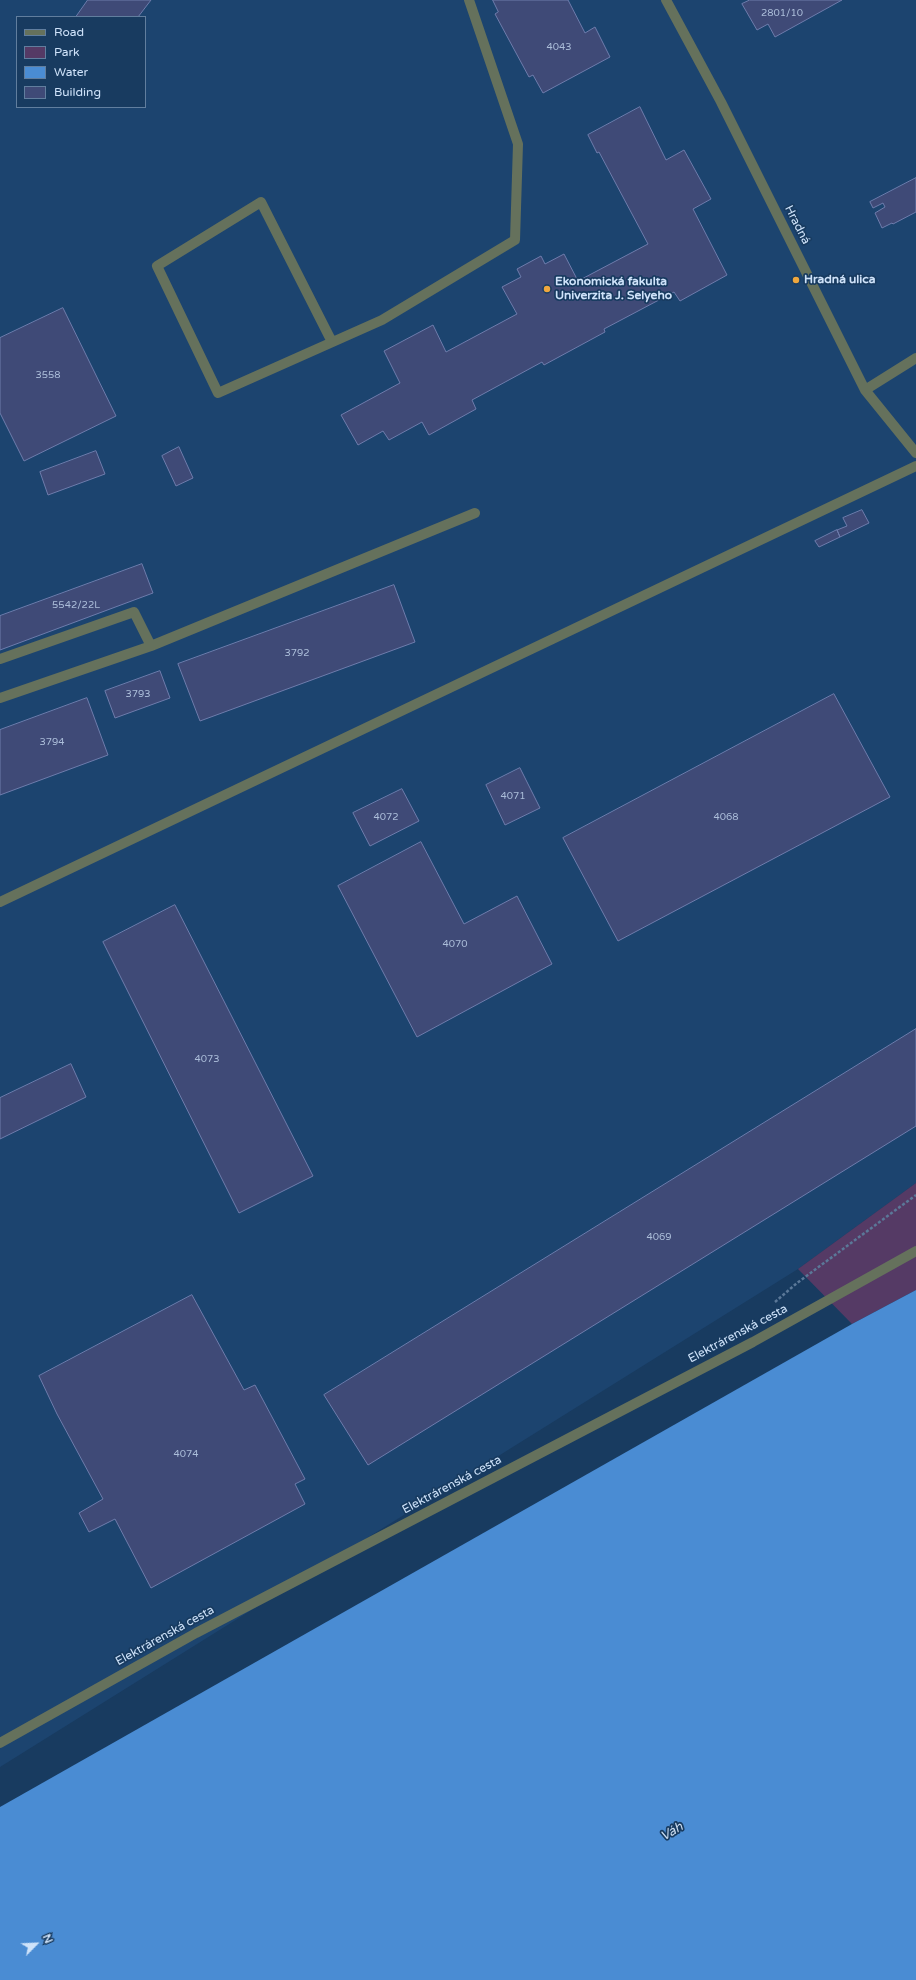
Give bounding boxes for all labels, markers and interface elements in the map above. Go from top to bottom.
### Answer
house number: 2801/10 [761,7,803,19]
legend [16,16,146,108]
text: Road [54,25,84,39]
house number: 4043 [546,41,572,53]
text: Park [54,45,80,59]
text: Water [54,65,88,79]
text: Building [54,85,101,99]
street label: Hradná [781,203,813,247]
place label: Hradná ulica [804,273,875,287]
place label: Ekonomická fakulta Univerzita J. Selyeho [555,275,672,303]
marker: Hradná ulica [791,275,801,285]
marker: Ekonomická fakulta Univerzita J. Selyeho [542,284,552,294]
house number: 3558 [35,369,61,381]
house number: 5542/22L [52,599,100,611]
house number: 3792 [284,647,310,659]
house number: 3793 [125,688,151,700]
house number: 3794 [39,736,65,748]
house number: 4071 [500,790,526,802]
house number: 4072 [373,811,399,823]
house number: 4068 [713,811,739,823]
house number: 4070 [442,938,468,950]
house number: 4073 [194,1053,220,1065]
house number: 4069 [646,1231,672,1243]
street label: Elektrárenská cesta [686,1302,790,1366]
house number: 4074 [173,1448,199,1460]
street label: Elektrárenská cesta [400,1453,504,1517]
street label: Elektrárenská cesta [113,1603,217,1669]
water label: Váh [658,1819,686,1845]
north arrow [16,1924,56,1964]
text: N [40,1932,55,1946]

